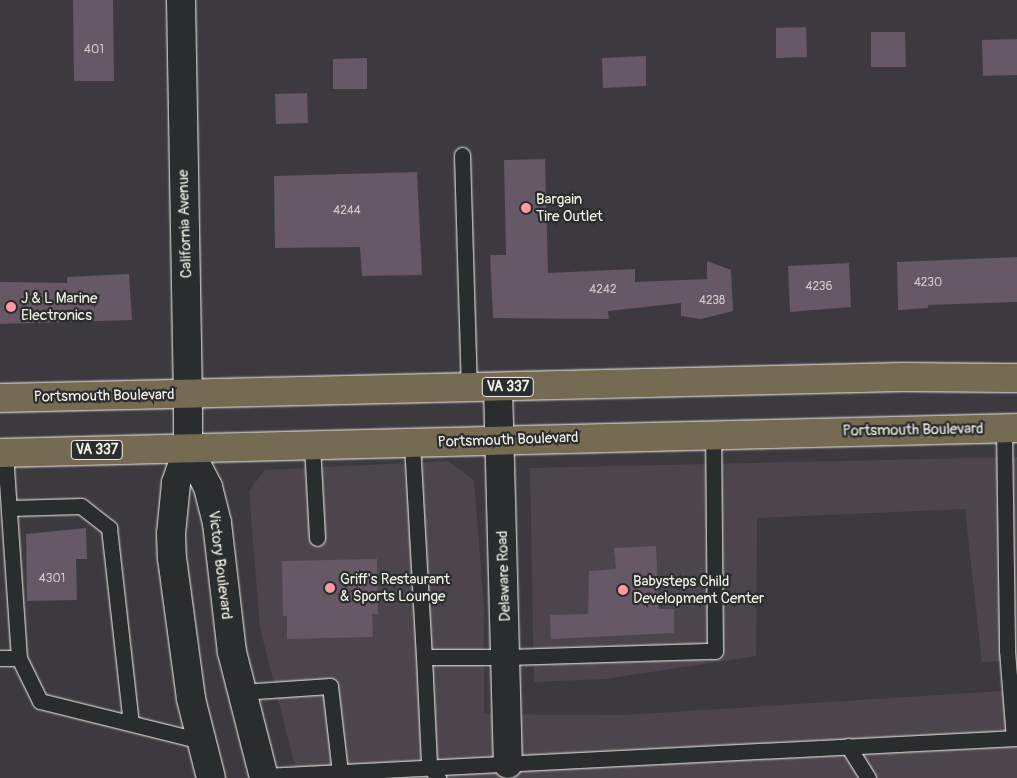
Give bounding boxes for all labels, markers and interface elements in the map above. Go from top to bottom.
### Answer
house number: 401 [84,43,104,57]
street label: California Avenue [174,169,196,279]
place label: Bargain Tire Outlet [536,190,603,225]
marker: Bargain Tire Outlet [520,202,532,214]
house number: 4244 [333,204,361,218]
house number: 4230 [914,276,942,290]
house number: 4236 [806,280,832,294]
house number: 4242 [589,283,617,297]
place label: J & L Marine Electronics [21,289,97,324]
house number: 4238 [699,294,725,308]
marker: J & L Marine Electronics [5,301,17,313]
road number: VA 337 [482,376,534,398]
street label: Portsmouth Boulevard [33,386,175,406]
street label: Portsmouth Boulevard [842,420,984,440]
street label: Portsmouth Boulevard [437,429,579,451]
road number: VA 337 [71,438,123,462]
street label: Victory Boulevard [204,510,236,620]
street label: Delaware Road [493,530,515,622]
place label: Griff's Restaurant & Sports Lounge [340,570,450,605]
house number: 4301 [39,572,65,586]
place label: Babysteps Child Development Center [633,572,764,607]
marker: Griff's Restaurant & Sports Lounge [324,582,336,594]
marker: Babysteps Child Development Center [617,584,629,596]

